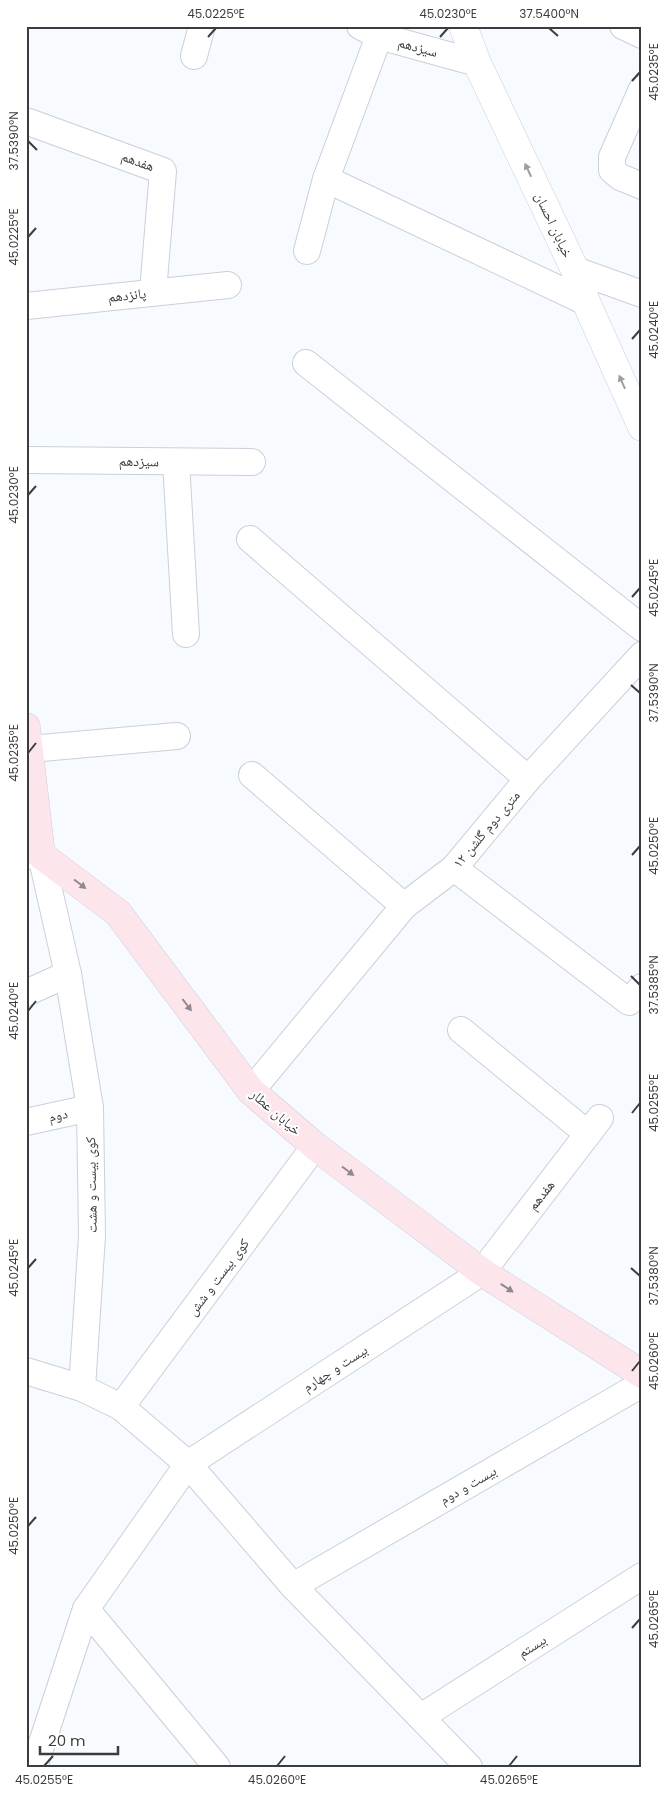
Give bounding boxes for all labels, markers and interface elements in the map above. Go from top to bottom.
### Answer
text: 45.0225°E [187,5,245,22]
text: 45.0230°E [419,5,477,22]
text: 37.5400°N [519,5,579,22]
street label: سیزدهم [396,32,440,62]
text: 45.0235°E [645,43,662,101]
text: 37.5390°N [5,111,22,171]
street label: هفدهم [119,146,157,176]
one-way arrow [524,163,532,177]
street label: خیابان احسان [530,189,578,261]
text: 45.0225°E [5,208,22,266]
street label: پانزدهم [107,283,147,307]
text: 45.0240°E [645,301,662,359]
one-way arrow [617,375,625,389]
street label: سیزدهم [119,451,159,471]
text: 45.0230°E [5,466,22,524]
text: 45.0245°E [645,559,662,617]
text: 37.5390°N [645,663,662,723]
text: 45.0235°E [5,724,22,782]
street label: ۱۲ متری دوم گلشن [448,786,524,872]
text: 45.0250°E [645,817,662,875]
one-way arrow [73,879,86,890]
text: 37.5385°N [645,955,662,1015]
text: 45.0240°E [5,982,22,1040]
one-way arrow [182,998,192,1012]
text: 45.0255°E [645,1074,662,1132]
street label: خیابان عطار [245,1084,306,1140]
street label: دوم [47,1103,70,1127]
street label: کوی بیست و هشت [80,1137,102,1233]
one-way arrow [341,1165,354,1176]
street label: هفدهم [523,1176,559,1214]
street label: کوی بیست و شش [182,1234,254,1320]
text: 45.0245°E [5,1239,22,1297]
text: 37.5380°N [645,1246,662,1306]
one-way arrow [500,1283,513,1292]
text: 45.0260°E [645,1332,662,1390]
street label: بیست و چهارم [299,1339,371,1396]
street label: بیست و دوم [436,1461,500,1509]
text: 45.0250°E [5,1497,22,1555]
text: 45.0265°E [645,1590,662,1648]
street label: بیستم [514,1629,550,1663]
scale bar [40,1723,118,1755]
text: 20 m [48,1730,86,1751]
text: 45.0255°E [15,1771,73,1788]
text: 45.0260°E [248,1771,306,1788]
text: 45.0265°E [480,1771,538,1788]

